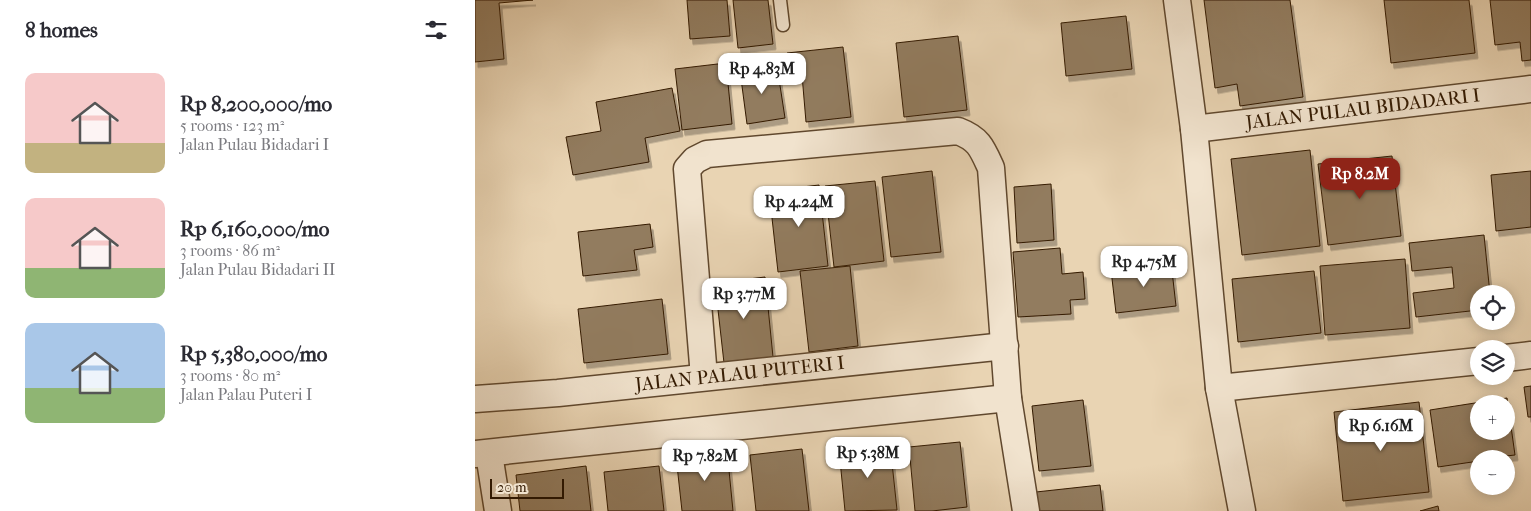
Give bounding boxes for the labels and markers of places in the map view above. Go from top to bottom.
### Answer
pin: Rp 4.83M [710,52,814,95]
pin: Rp 8.2M [1314,158,1406,200]
pin: Rp 4.24M [747,186,851,228]
pin: Rp 4.75M [1092,246,1196,288]
pin: Rp 3.77M [692,278,796,320]
pin: Rp 6.16M [1329,410,1433,452]
pin: Rp 5.38M [816,436,920,479]
pin: Rp 7.82M [653,440,757,482]

